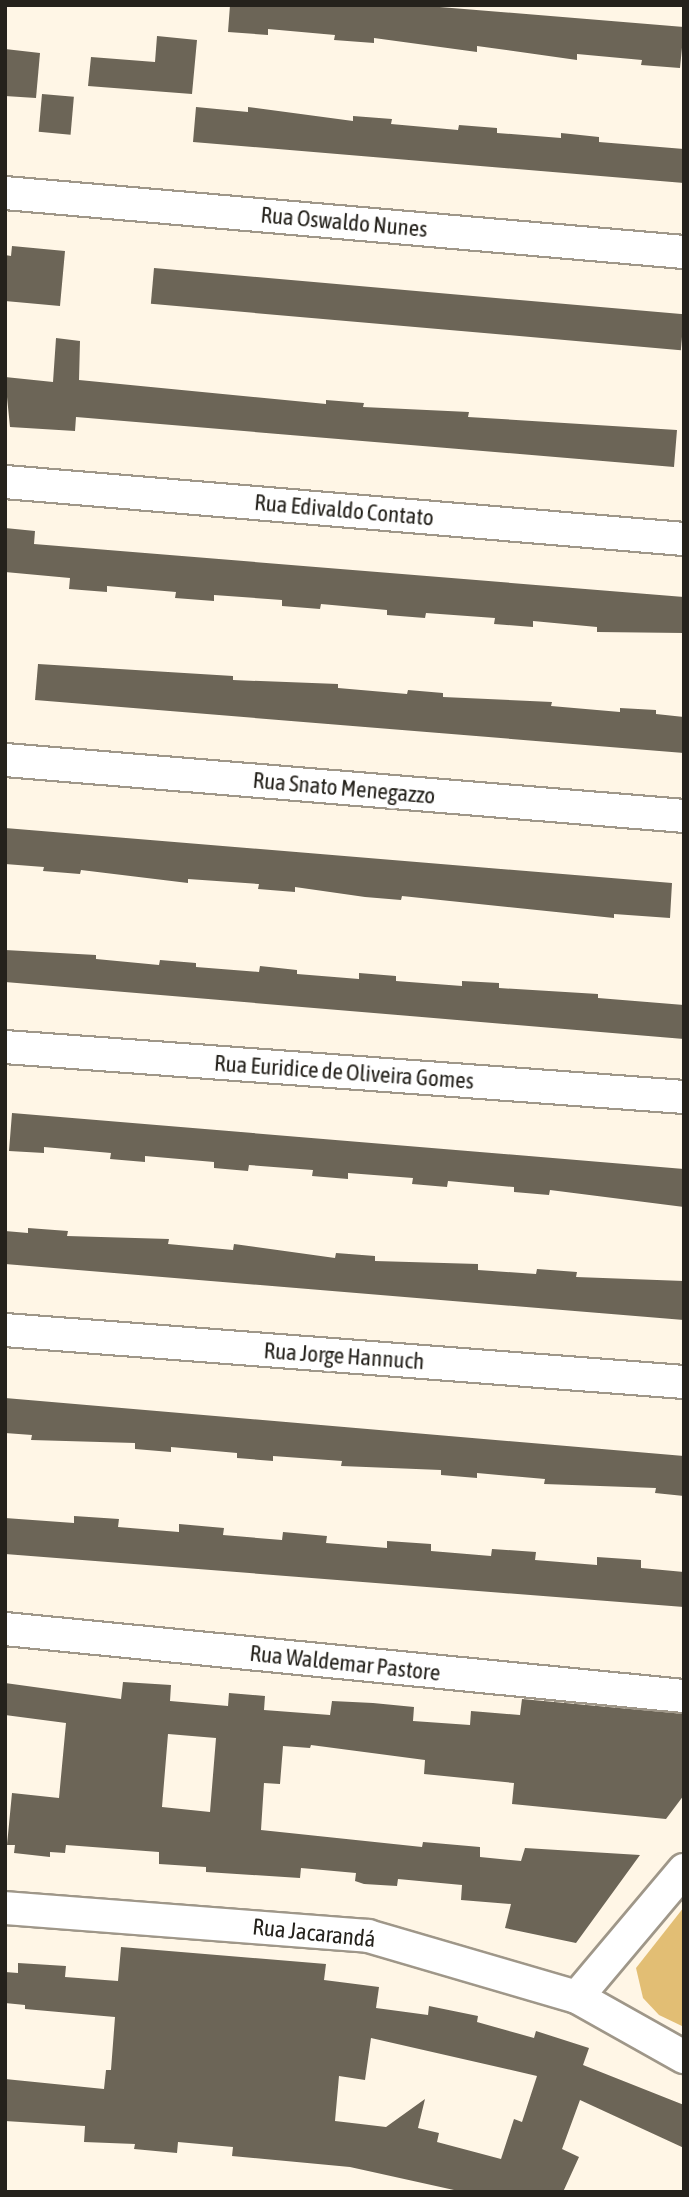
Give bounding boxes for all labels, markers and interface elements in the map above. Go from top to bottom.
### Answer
street label: Rua Oswaldo Nunes [259,201,429,243]
street label: Rua Edivaldo Contato [253,488,435,532]
street label: Rua Snato Menegazzo [252,766,436,810]
street label: Rua Euridice de Oliveira Gomes [213,1049,475,1095]
street label: Rua Jorge Hannuch [263,1337,425,1375]
street label: Rua Waldemar Pastore [248,1639,442,1687]
street label: Rua Jacarandá [251,1913,377,1953]

